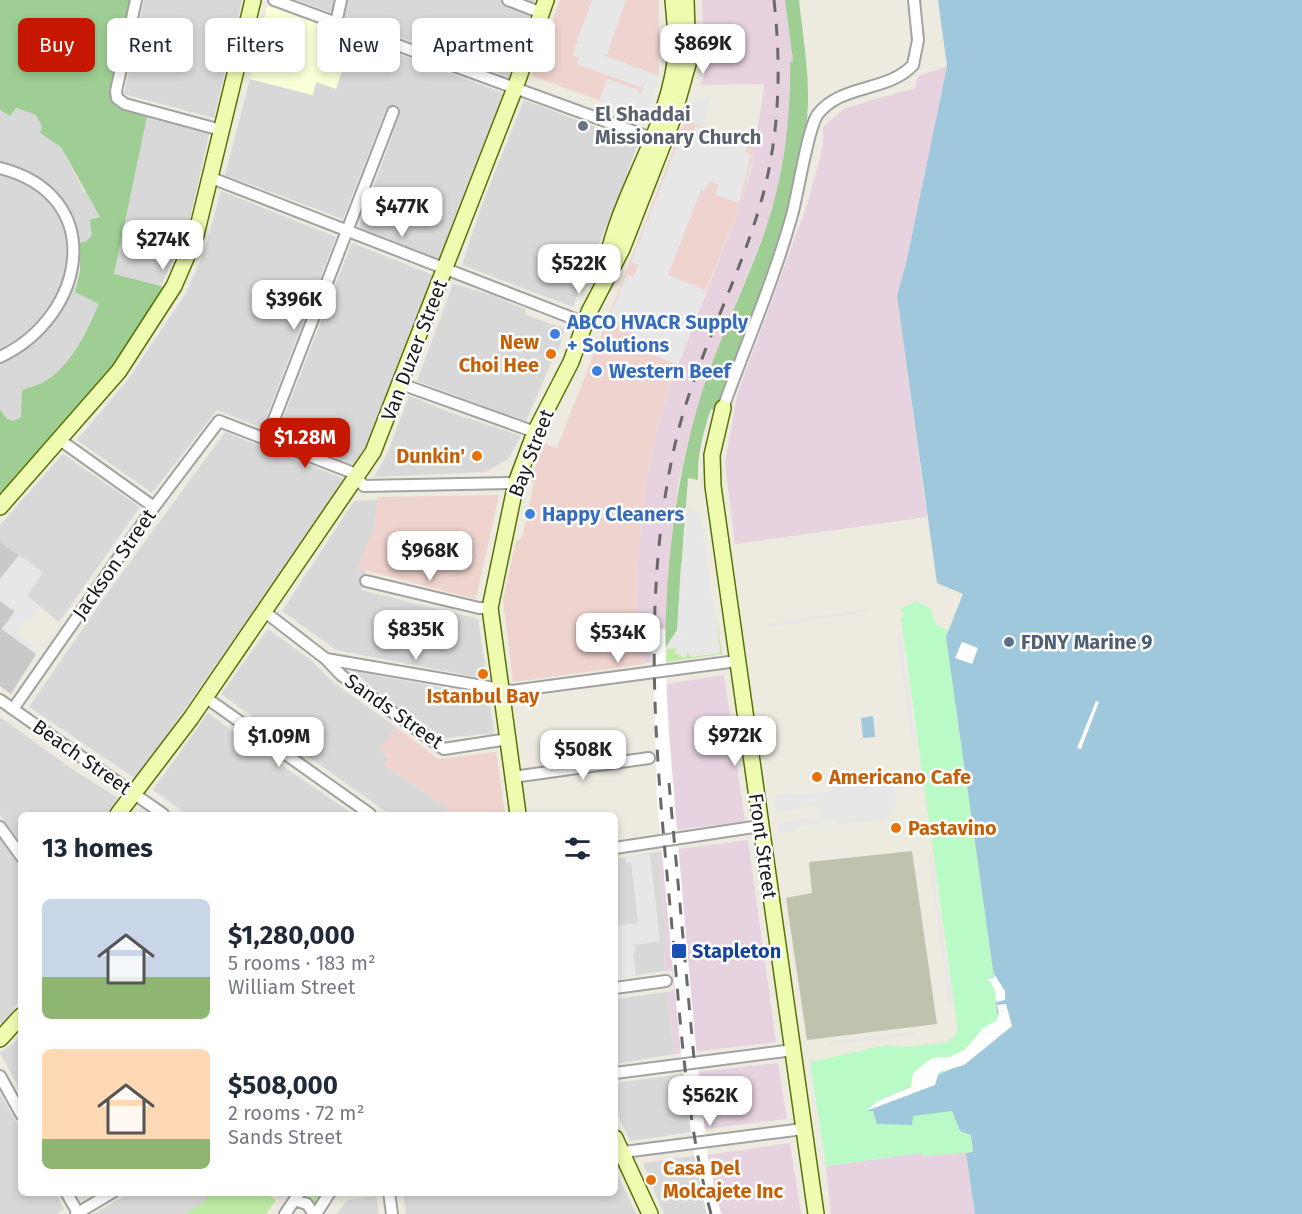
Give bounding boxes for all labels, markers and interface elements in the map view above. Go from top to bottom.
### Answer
chip: Buy [18,18,95,72]
chip: Rent [107,18,193,72]
chip: Filters [205,18,305,72]
chip: New [317,18,400,72]
chip: Apartment [412,18,555,72]
pin: $869K [661,24,745,75]
text: $869K [674,31,732,55]
place label: El Shaddai Missionary Church [595,102,761,149]
marker: El Shaddai Missionary Church [576,119,590,133]
pin: $477K [360,187,444,238]
text: $477K [375,194,429,218]
pin: $274K [121,220,205,271]
text: $274K [136,227,190,251]
pin: $522K [537,244,621,295]
text: $522K [552,251,606,275]
street label: Van Duzer Street [376,275,452,424]
pin: $396K [252,280,336,331]
text: $396K [266,287,322,311]
place label: ABCO HVACR Supply + Solutions [566,310,749,357]
marker: ABCO HVACR Supply + Solutions [548,327,562,341]
place label: New Choi Hee [459,330,539,377]
marker: New Choi Hee [544,347,558,361]
place label: Western Beef [609,359,733,383]
marker: Western Beef [590,364,604,378]
street label: Bay Street [503,405,559,500]
pin: $1.28M [256,418,354,469]
text: $1.28M [274,425,336,449]
place label: Dunkin' [396,444,465,468]
marker: Dunkin' [470,449,484,463]
place label: Happy Cleaners [542,502,684,526]
street label: Jackson Street [67,504,161,624]
marker: Happy Cleaners [523,507,537,521]
pin: $968K [388,531,472,582]
text: $968K [401,538,459,562]
pin: $835K [374,610,458,661]
pin: $534K [576,613,660,664]
text: $835K [388,617,444,641]
text: $534K [590,620,646,644]
place label: FDNY Marine 9 [1021,630,1153,654]
marker: FDNY Marine 9 [1002,635,1016,649]
marker: Istanbul Bay [476,667,490,681]
street label: Sands Street [340,668,448,754]
place label: Istanbul Bay [427,684,540,708]
street label: Beach Street [28,714,136,800]
pin: $972K [693,716,777,767]
pin: $1.09M [230,717,328,768]
text: $972K [708,723,762,747]
text: $1.09M [248,724,310,748]
pin: $508K [541,730,625,781]
text: $508K [554,737,612,761]
place label: Americano Cafe [828,765,971,789]
marker: Americano Cafe [810,770,824,784]
street label: Front Street [744,792,782,901]
place label: Pastavino [908,816,997,840]
marker: Pastavino [889,821,903,835]
icon: filters [561,832,594,865]
text: 13 homes [42,833,153,864]
text: $1,280,000 [228,920,355,951]
icon: home [90,923,162,995]
place label: Stapleton [692,939,781,963]
marker: Stapleton [670,942,688,960]
text: 5 rooms · 183 m² [228,951,376,975]
text: William Street [228,975,355,999]
text: $508,000 [228,1070,338,1101]
icon: home [90,1073,162,1145]
pin: $562K [668,1076,752,1127]
text: $562K [682,1083,738,1107]
text: 2 rooms · 72 m² [228,1101,364,1125]
text: Sands Street [228,1125,342,1149]
place label: Casa Del Molcajete Inc [663,1156,784,1203]
marker: Casa Del Molcajete Inc [644,1173,658,1187]

